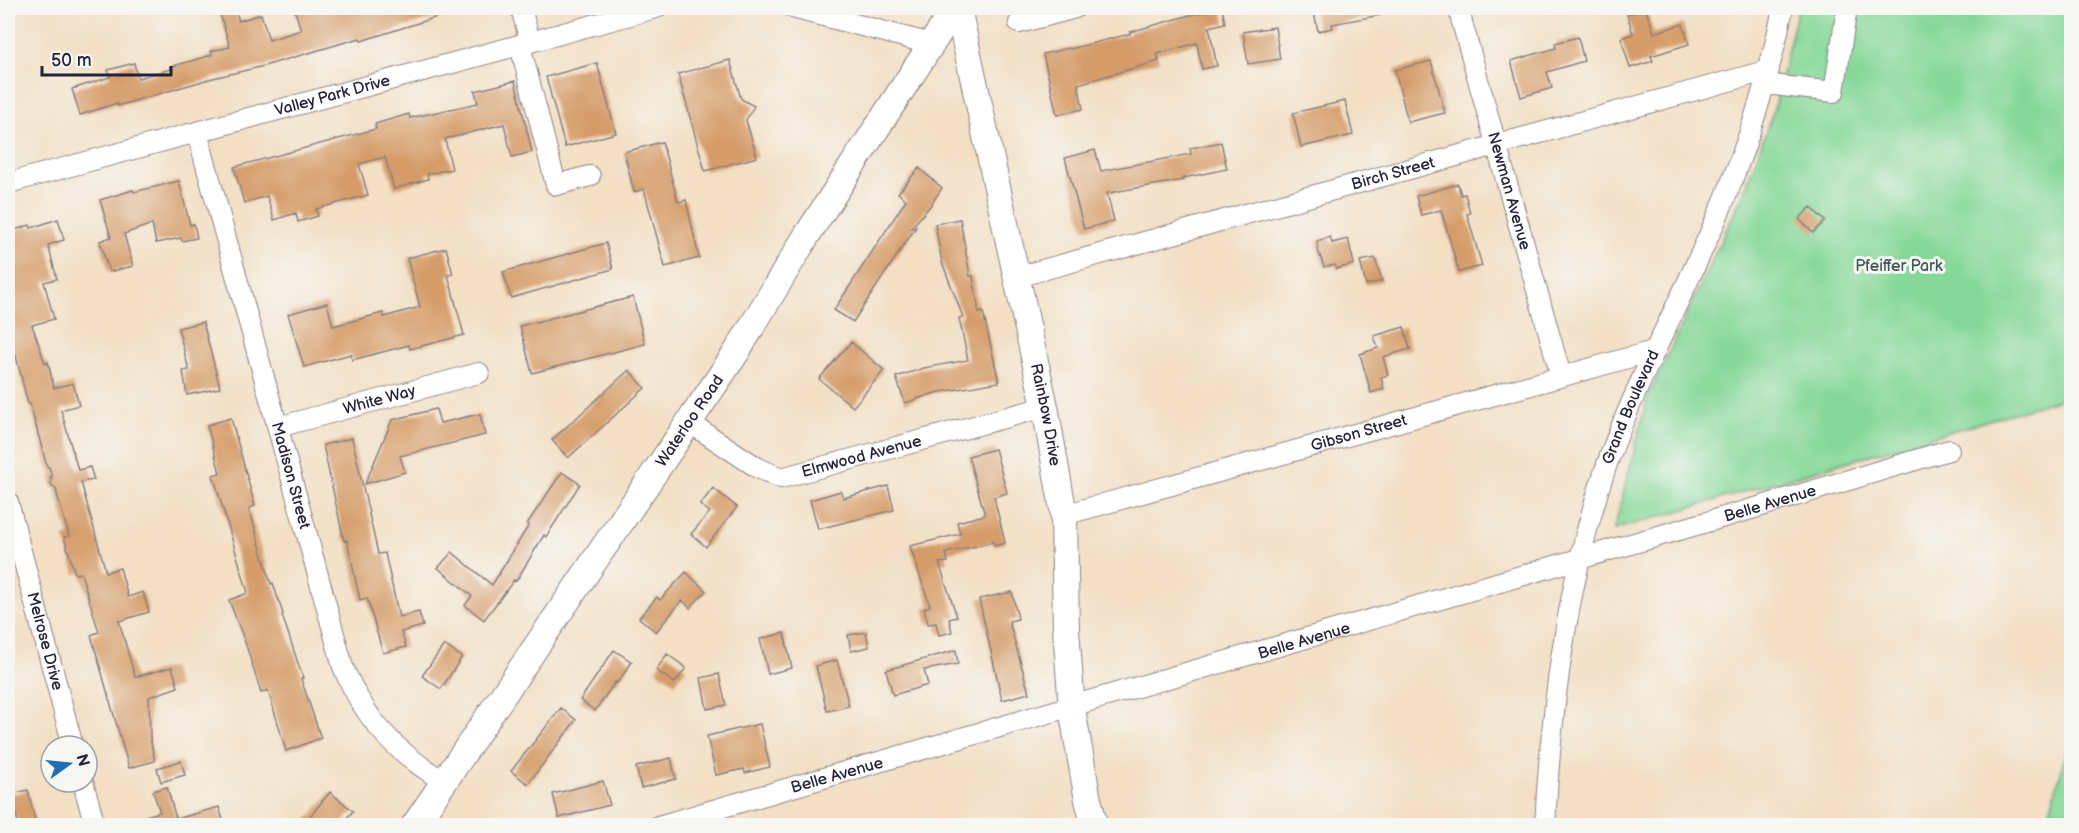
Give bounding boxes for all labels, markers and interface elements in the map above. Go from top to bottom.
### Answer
scale bar [42,39,171,77]
text: 50 m [51,50,92,71]
street label: Valley Park Drive [273,71,393,120]
street label: Newman Avenue [1484,130,1535,253]
street label: Birch Street [1349,153,1437,194]
park label: Pfeiffer Park [1855,257,1943,276]
street label: Grand Boulevard [1598,347,1663,467]
street label: Rainbow Drive [1026,362,1065,468]
street label: Waterloo Road [652,371,728,471]
street label: White Way [341,381,418,419]
street label: Gibson Street [1309,410,1409,455]
street label: Madison Street [267,420,314,531]
street label: Elmwood Avenue [800,431,924,482]
street label: Belle Avenue [1722,481,1819,526]
street label: Melrose Drive [23,590,67,693]
street label: Belle Avenue [1256,618,1353,663]
north arrow [39,734,99,794]
text: N [71,752,93,769]
street label: Belle Avenue [789,753,886,797]

